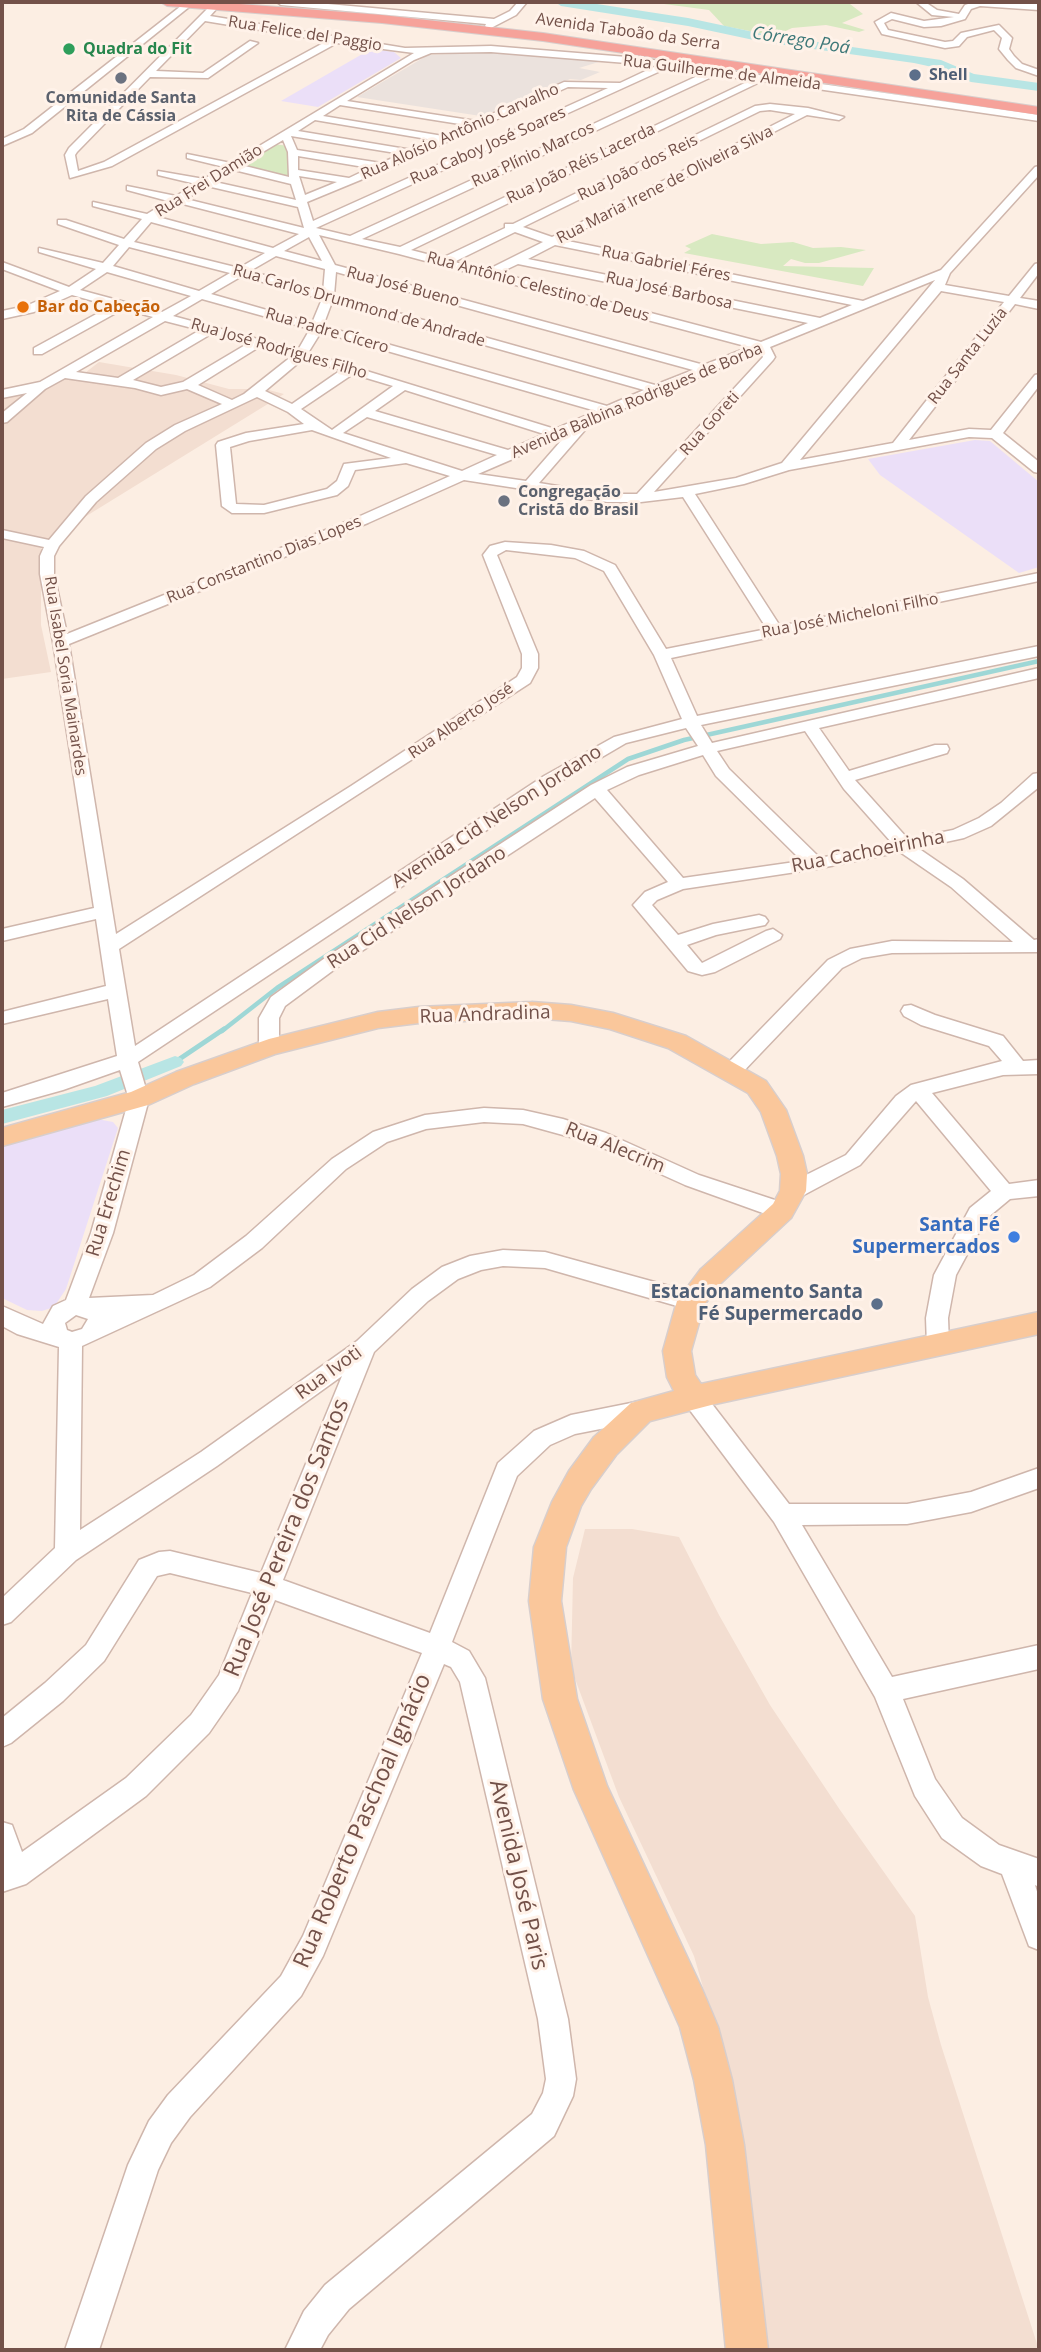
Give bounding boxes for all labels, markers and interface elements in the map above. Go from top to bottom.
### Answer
street label: Avenida Taboão da Serra [535,10,721,54]
street label: Rua Felice del Paggio [227,12,383,56]
water label: Córrego Poá [751,23,851,59]
place label: Quadra do Fit [83,39,192,59]
marker: Quadra do Fit [61,41,77,57]
street label: Rua Guilherme de Almeida [622,51,822,95]
place label: Shell [929,65,968,85]
marker: Shell [907,67,923,83]
marker: Comunidade Santa Rita de Cássia [113,70,129,86]
street label: Rua Aloísio Antônio Carvalho [358,80,562,184]
place label: Comunidade Santa Rita de Cássia [46,88,196,126]
street label: Rua Caboy José Soares [407,103,569,189]
street label: Rua Plínio Marcos [469,118,597,192]
street label: Rua João Réis Lacerda [503,120,659,208]
street label: Rua Maria Irene de Oliveira Silva [554,122,776,248]
street label: Rua João dos Reis [575,131,701,205]
street label: Rua Frei Damião [152,140,266,222]
street label: Rua Gabriel Féres [600,242,732,286]
street label: Rua Antônio Celestino de Deus [425,248,651,326]
street label: Rua Carlos Drummond de Andrade [231,261,487,351]
street label: Rua José Bueno [344,263,462,311]
street label: Rua José Barbosa [604,268,734,314]
place label: Bar do Cabeção [37,297,160,317]
marker: Bar do Cabeção [15,299,31,315]
street label: Rua Padre Cícero [263,304,391,358]
street label: Rua Santa Luzia [924,304,1012,408]
street label: Rua José Rodrigues Filho [189,315,369,383]
street label: Avenida Balbina Rodrigues de Borba [509,339,765,463]
street label: Rua Goreti [676,388,744,460]
place label: Congregação Cristã do Brasil [518,482,639,520]
marker: Congregação Cristã do Brasil [496,493,512,509]
street label: Rua Constantino Dias Lopes [164,512,364,608]
street label: Rua Isabel Soria Mainardes [40,575,90,777]
street label: Rua José Micheloni Filho [760,589,940,643]
street label: Rua Alberto José [405,679,517,763]
street label: Avenida Cid Nelson Jordano [388,741,606,893]
street label: Rua Cachoeirinha [790,826,946,878]
street label: Rua Cid Nelson Jordano [323,842,511,974]
street label: Rua Andradina [419,1001,551,1029]
street label: Rua Alecrim [562,1118,668,1178]
street label: Rua Erechim [82,1147,136,1259]
place label: Santa Fé Supermercados [852,1215,1000,1259]
marker: Santa Fé Supermercados [1006,1229,1022,1245]
place label: Estacionamento Santa Fé Supermercado [650,1282,863,1326]
marker: Estacionamento Santa Fé Supermercado [869,1296,885,1312]
street label: Rua Ivoti [291,1341,367,1405]
street label: Rua José Pereira dos Santos [219,1395,355,1681]
street label: Rua Roberto Paschoal Ignácio [288,1670,438,1972]
street label: Avenida José Paris [483,1777,553,1973]

